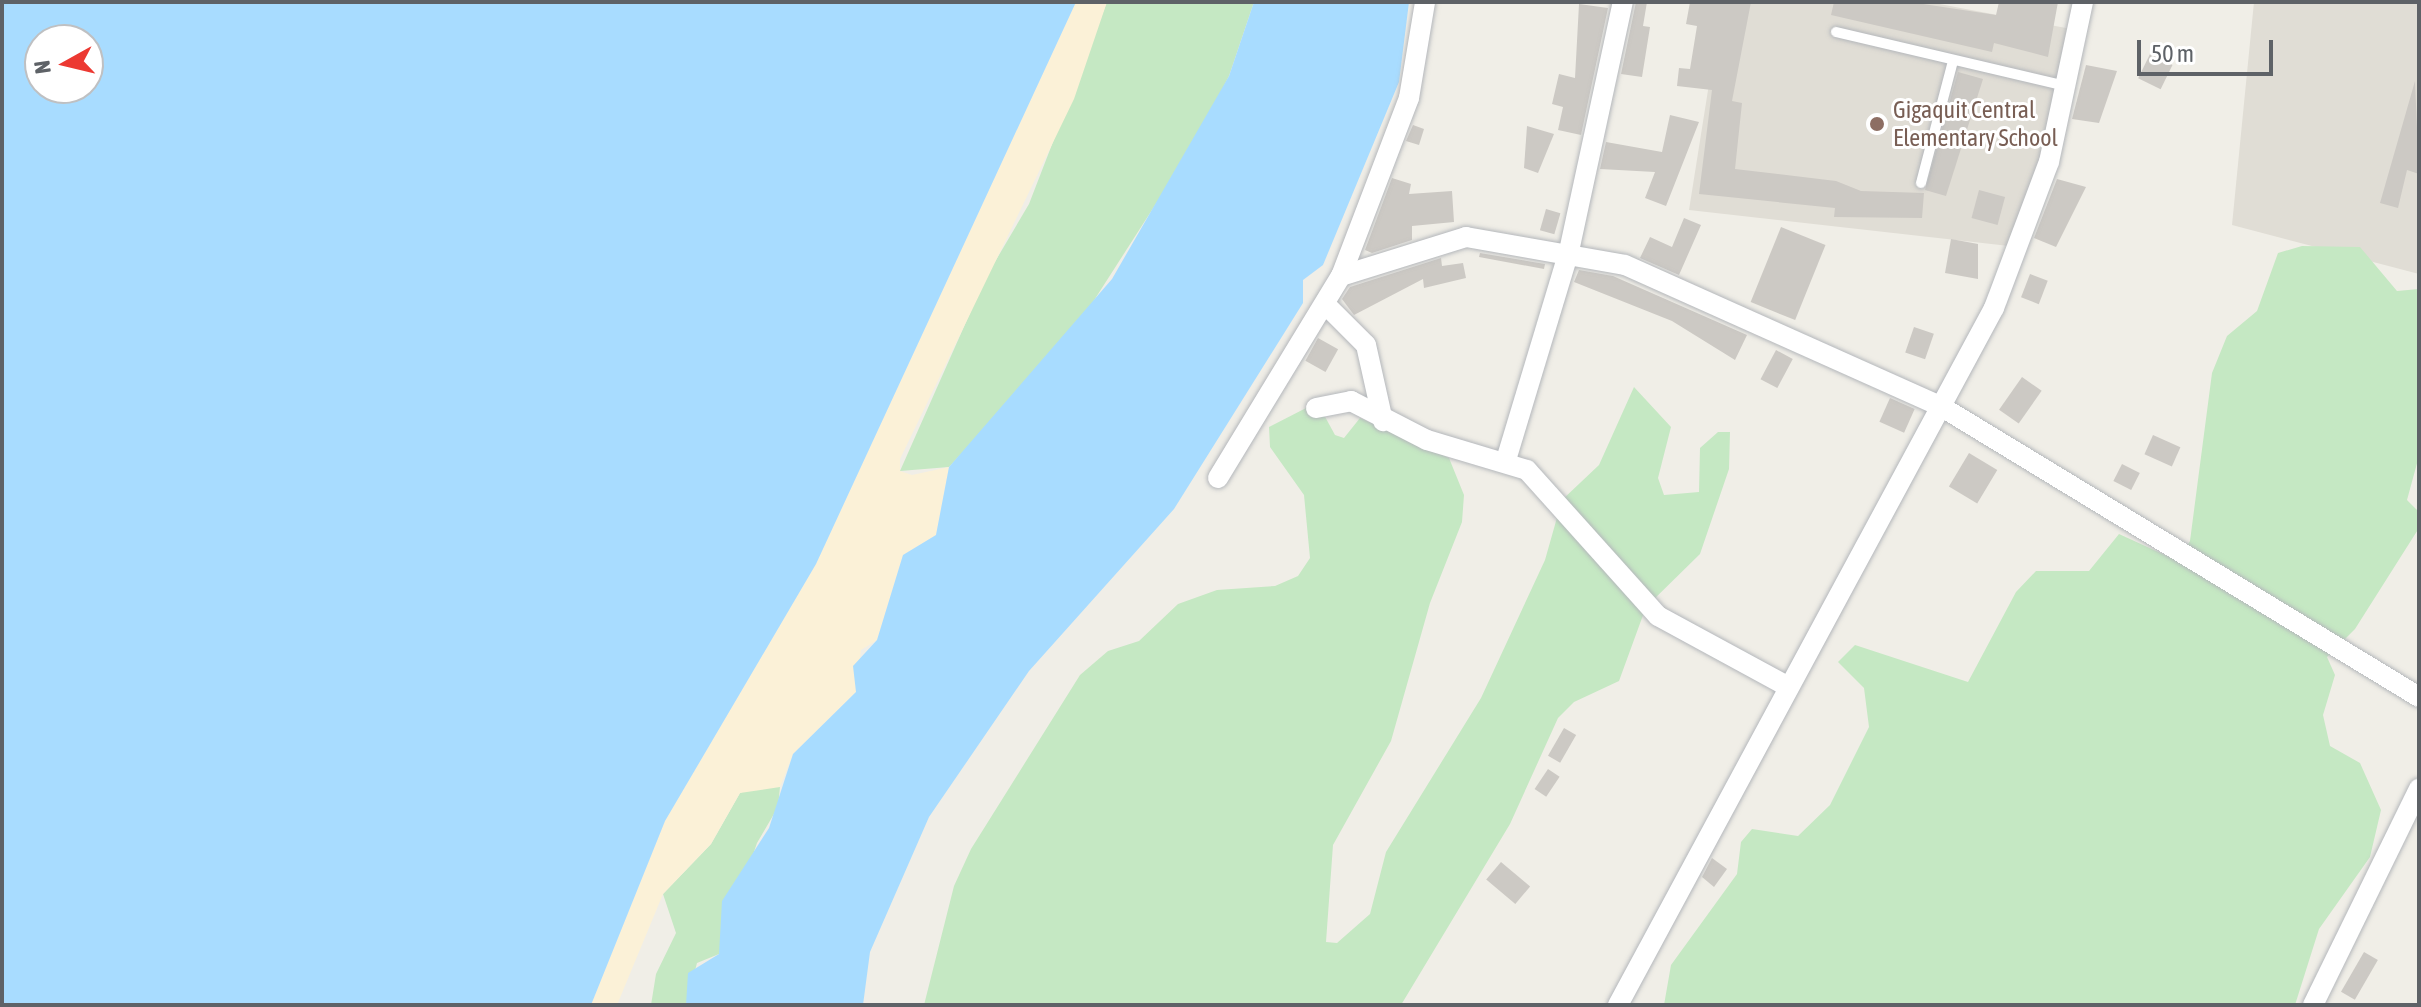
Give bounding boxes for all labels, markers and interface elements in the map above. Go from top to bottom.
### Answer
north arrow [24,24,104,104]
scale bar [2141,24,2277,74]
text: 50 m [2151,40,2194,67]
text: N [28,59,56,75]
place label: Gigaquit Central Elementary School [1893,96,2058,152]
marker: Gigaquit Central Elementary School [1868,115,1886,133]

